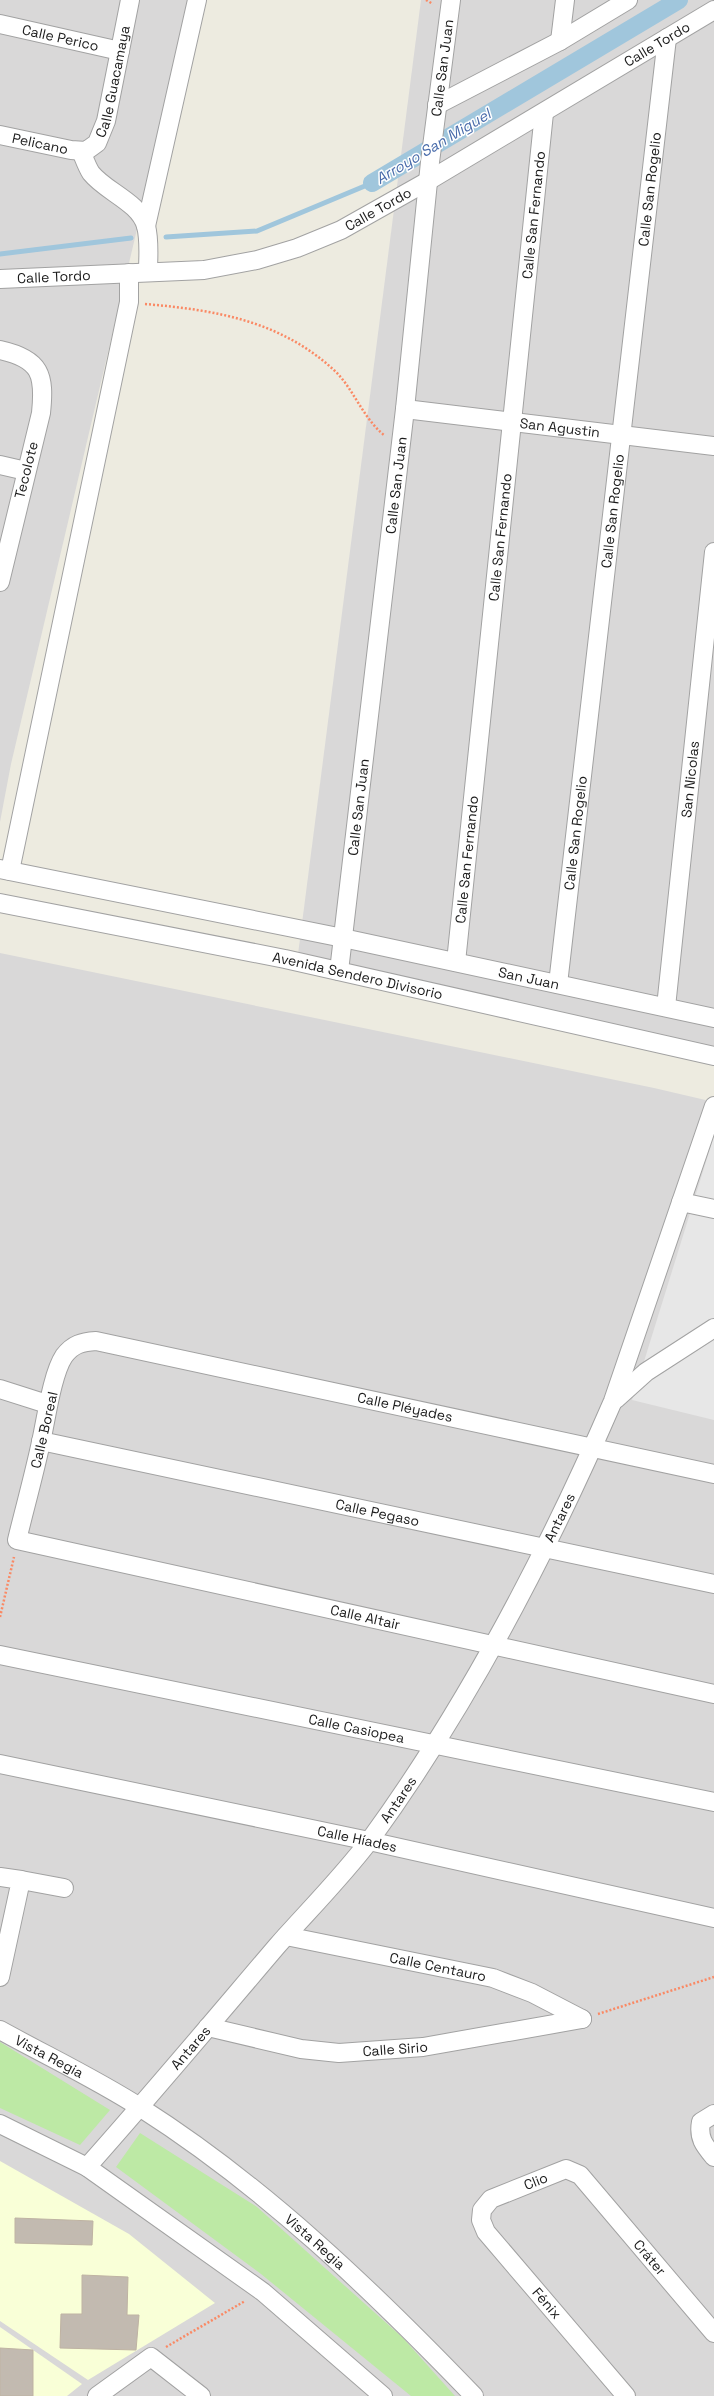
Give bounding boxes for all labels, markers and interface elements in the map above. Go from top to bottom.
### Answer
street label: Calle Tordo [621,17,693,71]
street label: Calle San Juan [427,18,457,118]
street label: Calle Perico [20,20,101,55]
street label: Calle Guacamaya [91,24,134,140]
water label: Arroyo San Miguel [372,103,496,188]
street label: Pelicano [10,129,70,158]
street label: Calle San Rogelio [634,131,665,247]
street label: Calle San Fernando [518,150,549,280]
street label: Calle Tordo [342,183,415,235]
street label: Calle Tordo [17,266,91,287]
street label: San Agustin [519,414,601,441]
street label: Calle San Juan [381,436,411,535]
street label: Tecolote [10,439,42,501]
street label: Calle San Rogelio [597,453,628,569]
street label: Calle San Fernando [484,472,516,602]
street label: San Nicolas [677,740,703,819]
street label: Calle San Juan [344,757,373,857]
street label: Calle San Rogelio [560,775,591,891]
street label: Calle San Fernando [451,795,482,924]
street label: Avenida Sendero Divisorio [271,948,445,1003]
street label: San Juan [497,963,561,993]
street label: Calle Pléyades [356,1388,454,1426]
street label: Calle Boreal [26,1390,62,1470]
street label: Antares [540,1490,579,1545]
street label: Calle Pegaso [334,1495,421,1530]
street label: Calle Altair [329,1601,402,1633]
street label: Calle Casiopea [307,1710,406,1747]
street label: Antares [376,1773,421,1826]
street label: Calle Híades [316,1821,399,1856]
street label: Calle Centauro [388,1948,488,1985]
street label: Antares [167,2022,214,2073]
street label: Vista Regia [12,2031,87,2082]
street label: Calle Sirio [362,2037,429,2060]
street label: Clio [521,2168,550,2194]
street label: Vista Regia [281,2210,349,2273]
street label: Cráter [630,2236,670,2279]
street label: Fénix [528,2283,566,2323]

